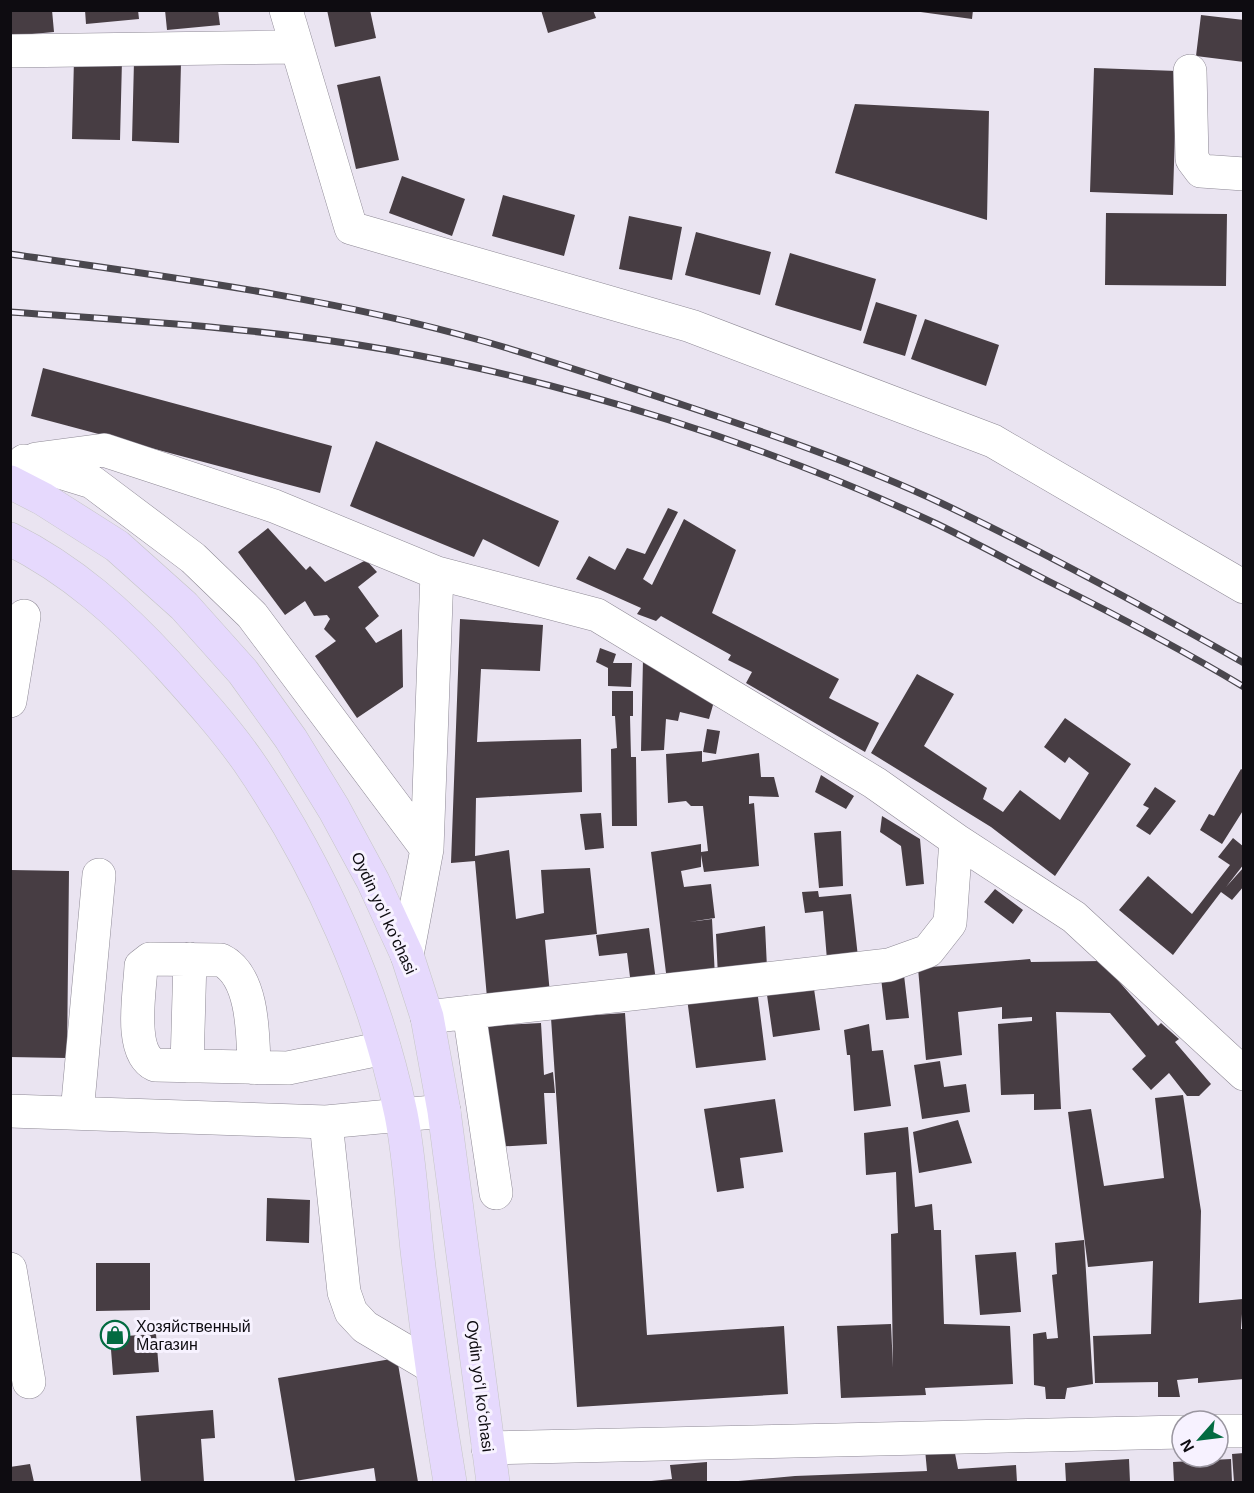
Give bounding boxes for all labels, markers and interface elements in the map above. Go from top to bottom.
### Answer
street label: Oydin yoʻl koʻchasi [348,849,420,977]
place label: Хозяйственный Магазин [136,1318,251,1353]
shop icon: Хозяйственный Магазин [99,1319,131,1351]
street label: Oydin yoʻl koʻchasi [463,1319,497,1453]
north arrow [1170,1409,1230,1469]
text: N [1177,1437,1197,1455]

